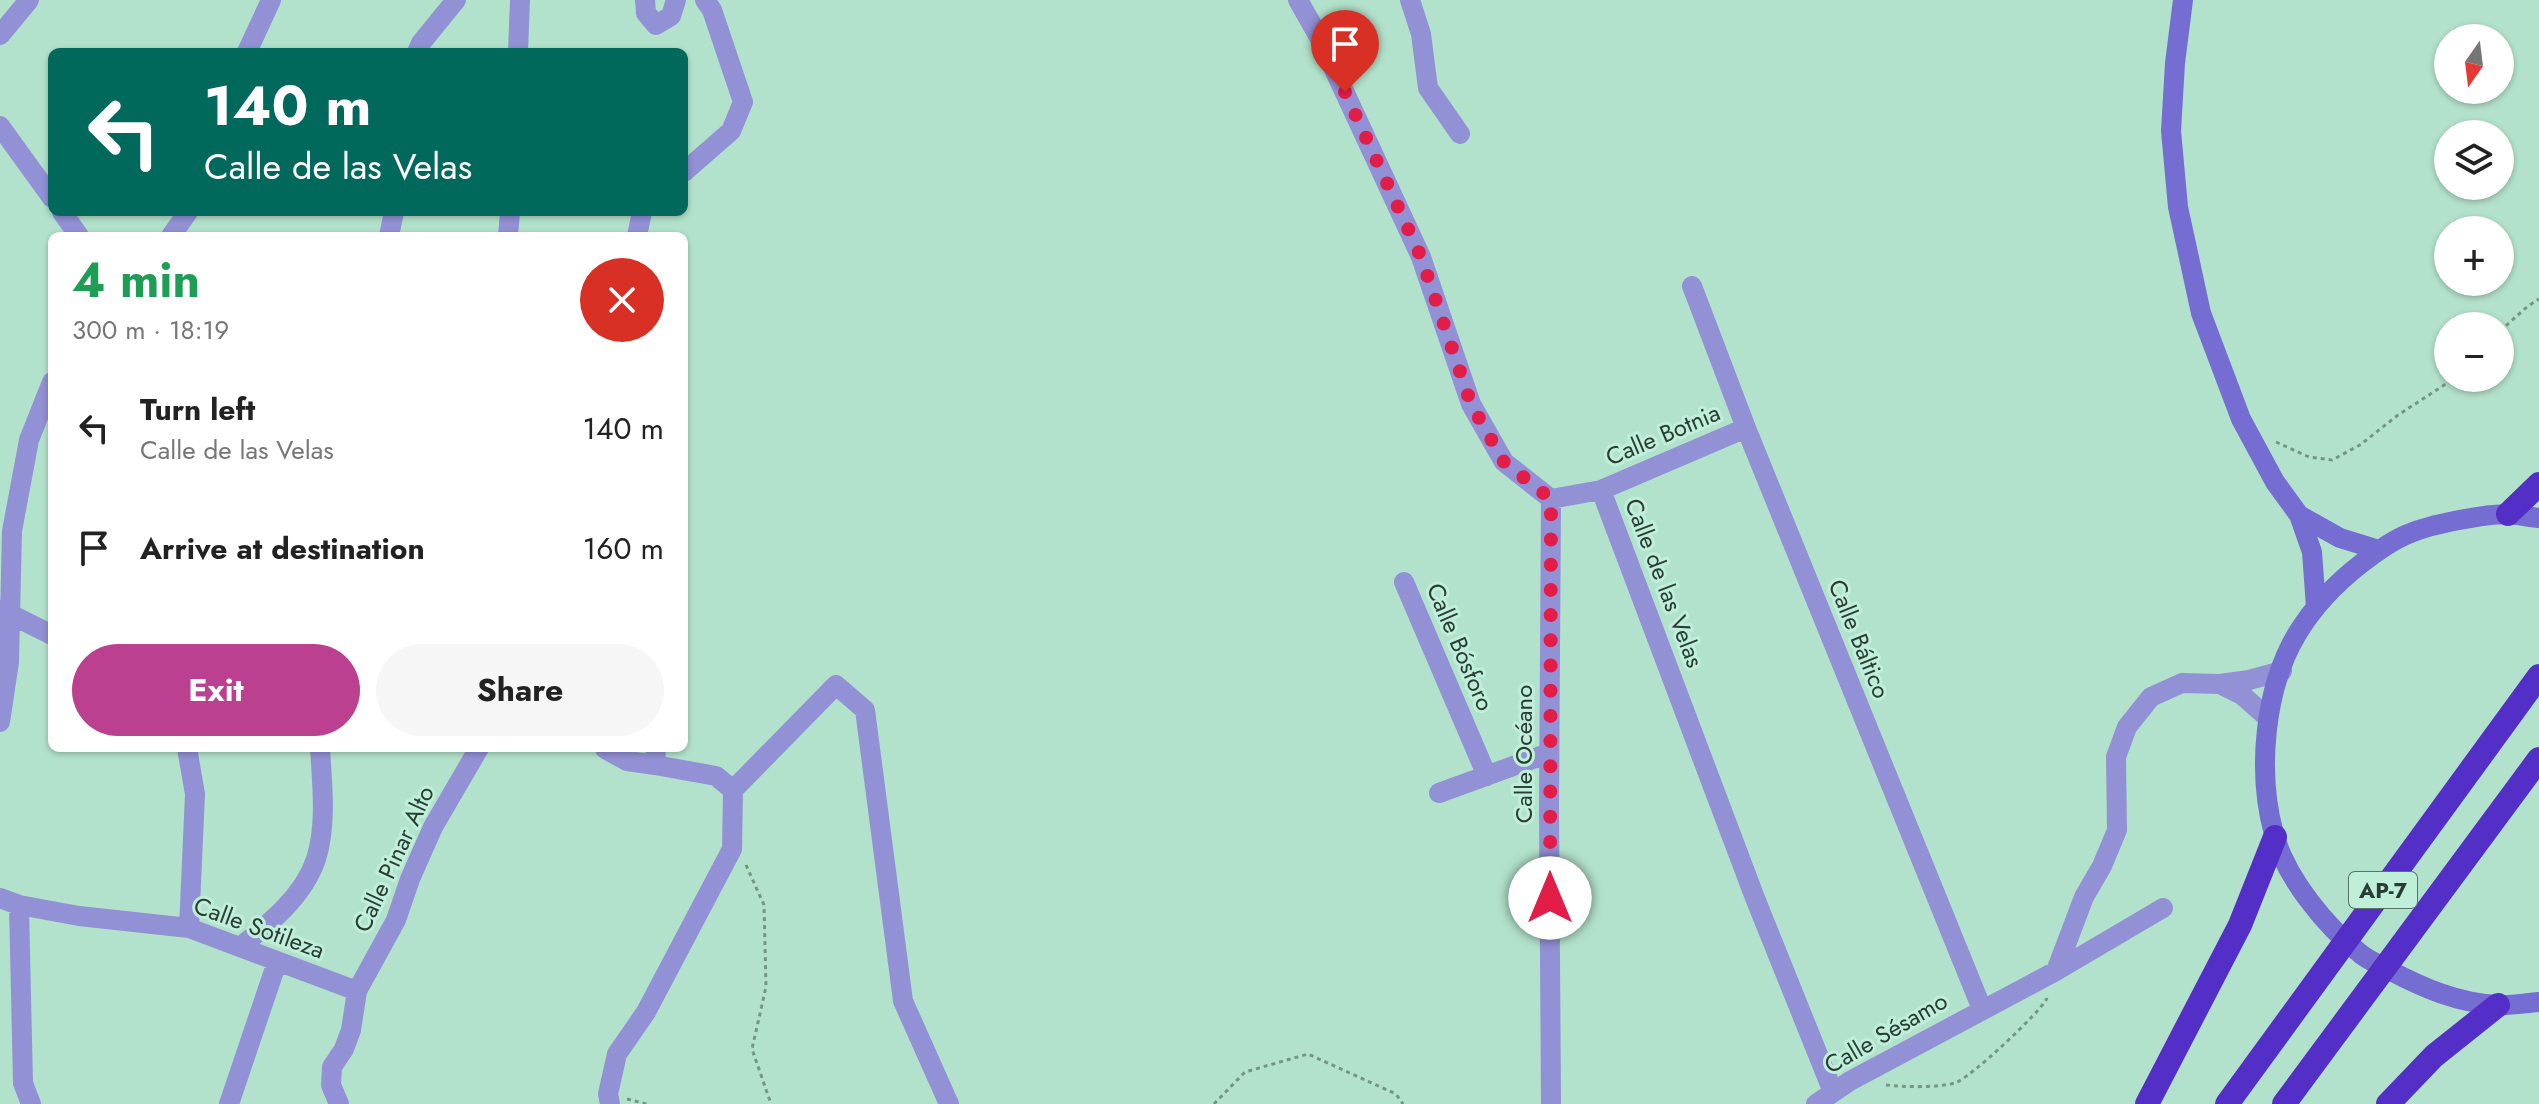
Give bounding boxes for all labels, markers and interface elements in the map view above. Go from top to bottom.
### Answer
pin [1311,10,1379,92]
icon: arrive [1323,22,1367,66]
north arrow [2434,24,2514,104]
map controls [2434,24,2514,392]
text: 140 m [204,65,371,146]
icon: left [72,80,176,184]
button: layers [2434,120,2514,200]
text: Calle de las Velas [204,140,472,192]
button: + [2434,216,2514,296]
text: 4 min [72,246,200,315]
button: close [580,258,664,342]
text: 300 m · 18:19 [72,311,229,349]
button: − [2434,312,2514,392]
text: Turn left [140,388,255,431]
street label: Calle Botnia [1600,395,1725,474]
icon: left [72,406,116,450]
text: 140 m [583,407,664,450]
text: Calle de las Velas [140,431,334,469]
street label: Calle de las Velas [1616,493,1713,673]
icon: arrive [72,526,116,570]
text: Arrive at destination [140,527,425,570]
text: 160 m [583,527,664,570]
street label: Calle Báltico [1820,574,1899,704]
street label: Calle Bósforo [1418,578,1503,716]
button: Exit [72,644,360,736]
button: Share [376,644,664,736]
street label: Calle Océano [1506,685,1541,823]
street label: Calle Pinar Alto [344,780,443,938]
position arrow [1508,856,1592,940]
road number: AP-7 [2349,872,2417,908]
street label: Calle Sotileza [189,888,330,967]
street label: Calle Sésamo [1818,983,1954,1082]

